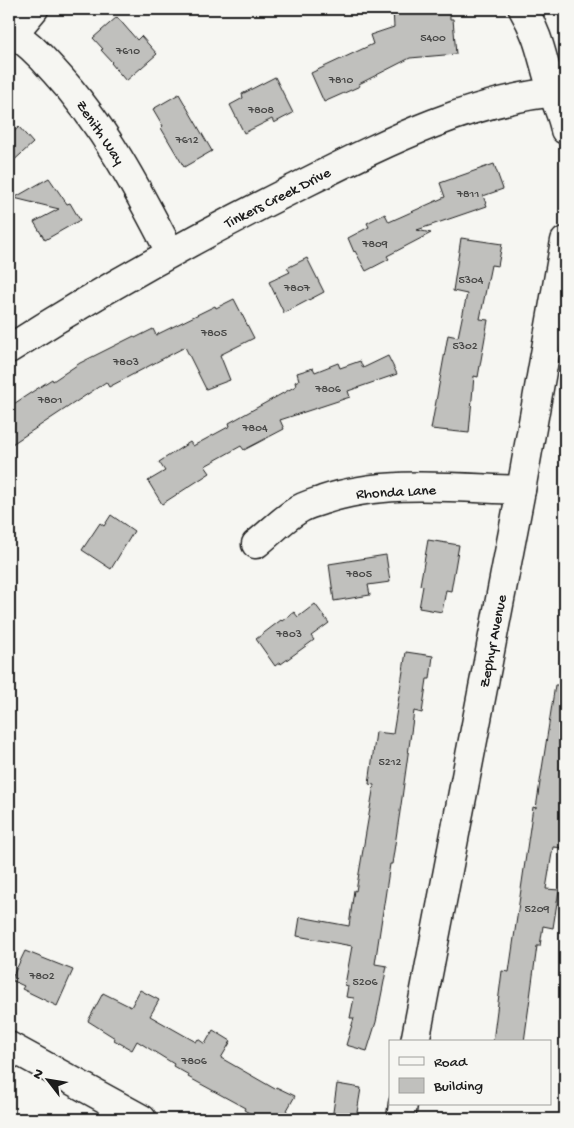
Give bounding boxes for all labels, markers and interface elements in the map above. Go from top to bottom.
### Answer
house number: 5400 [420,32,446,46]
house number: 7610 [115,45,140,59]
house number: 7810 [328,74,353,88]
street label: Zenith Way [71,97,128,169]
house number: 7808 [247,104,275,118]
house number: 7612 [174,134,199,148]
street label: Tinkers Creek Drive [221,164,334,234]
house number: 7811 [456,188,479,202]
house number: 7809 [361,238,388,252]
house number: 5304 [458,274,484,288]
house number: 7807 [283,282,311,296]
house number: 7805 [200,327,227,341]
house number: 5302 [452,340,478,354]
house number: 7803 [112,356,139,370]
house number: 7806 [314,383,342,397]
house number: 7801 [37,394,62,408]
house number: 7804 [241,422,268,436]
street label: Rhonda Lane [356,482,437,504]
house number: 7805 [345,568,372,582]
street label: Zephyr Avenue [476,593,512,689]
house number: 7803 [275,628,302,642]
house number: 5212 [379,756,402,770]
house number: 5209 [524,903,550,917]
house number: 7802 [28,970,55,984]
house number: 5206 [352,976,378,990]
legend [389,1040,552,1106]
text: Road [434,1054,468,1072]
house number: 7806 [180,1055,208,1069]
north arrow [22,1056,72,1106]
text: N [29,1066,49,1083]
text: Building [433,1078,483,1096]

